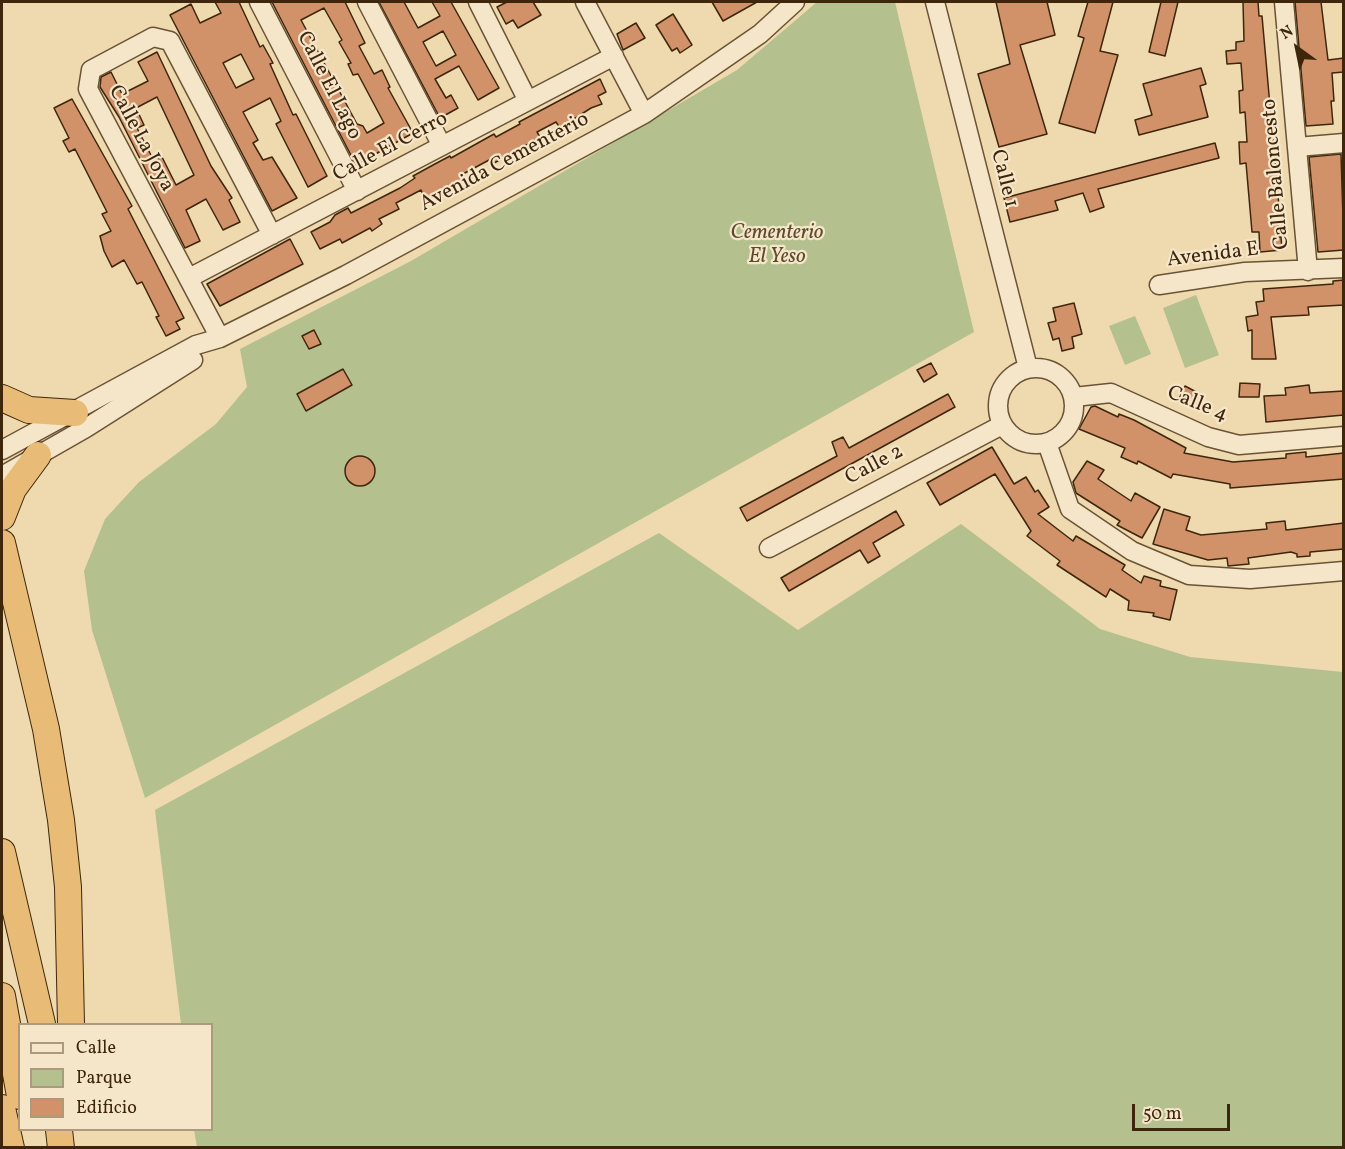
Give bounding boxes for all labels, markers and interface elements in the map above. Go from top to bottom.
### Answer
north arrow [1267,18,1327,78]
text: N [1276,21,1298,45]
street label: Calle El Lago [290,28,366,144]
street label: Calle La Joya [101,81,179,197]
street label: Calle Baloncesto [1258,98,1296,250]
street label: Calle El Cerro [329,107,453,189]
street label: Avenida Cementerio [416,108,594,218]
street label: Calle 1 [984,147,1022,211]
park label: Cementerio El Yeso [731,221,823,271]
street label: Avenida E [1166,238,1260,274]
street label: Calle 4 [1163,381,1231,429]
street label: Calle 2 [842,440,908,492]
legend [18,1023,213,1131]
text: Calle [76,1036,116,1061]
text: Parque [76,1066,131,1091]
scale bar [1135,1092,1232,1130]
text: Edificio [76,1096,137,1121]
text: 50 m [1143,1102,1182,1127]

